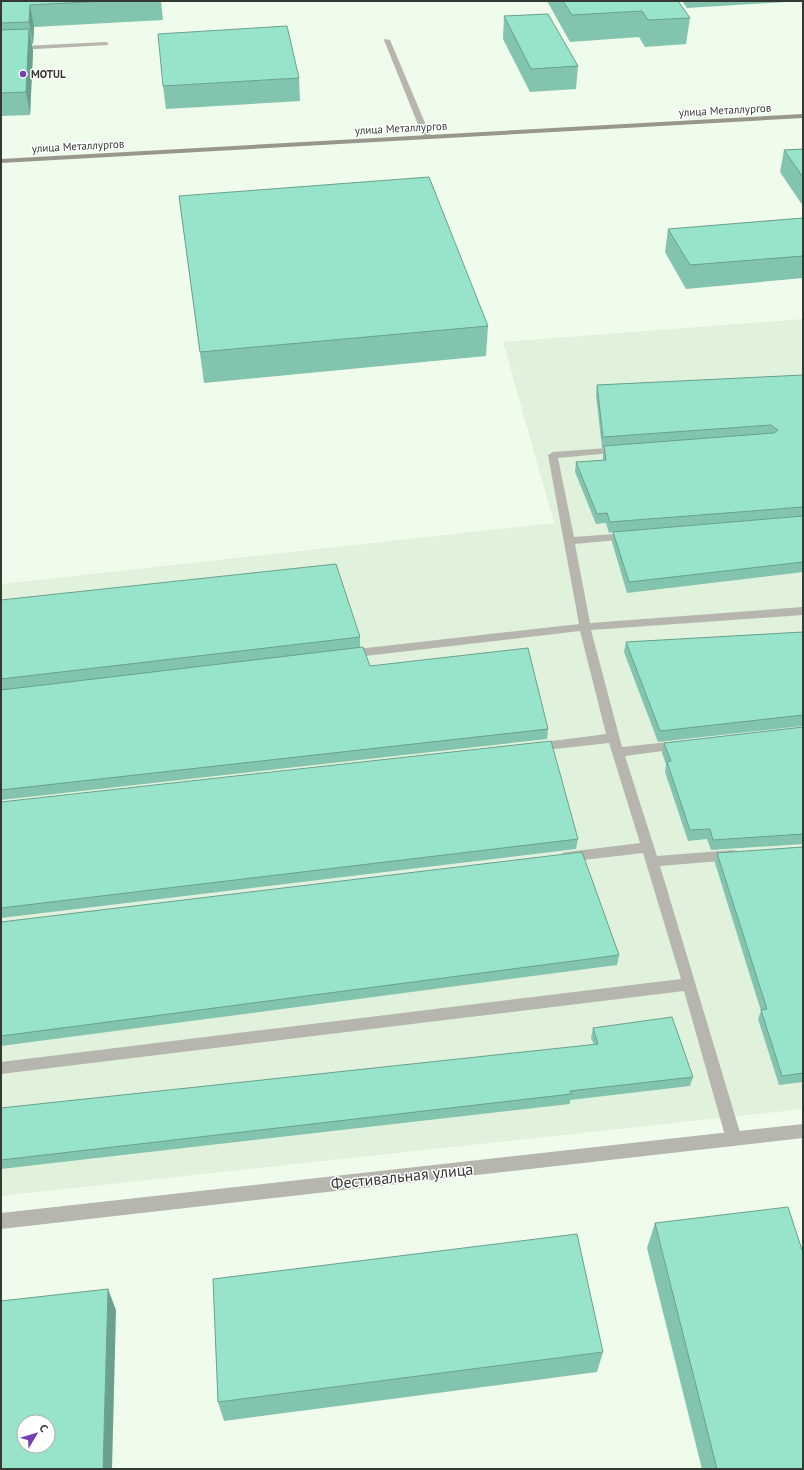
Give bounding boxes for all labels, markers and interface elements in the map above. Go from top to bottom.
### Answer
place label: MOTUL [31,67,66,81]
marker: MOTUL [18,69,28,79]
street label: улица Металлургов [678,101,772,119]
street label: улица Металлургов [354,119,448,137]
street label: улица Металлургов [31,137,125,155]
street label: Фестивальная улица [330,1159,474,1193]
north arrow [16,1414,56,1454]
text: С [36,1421,51,1435]

